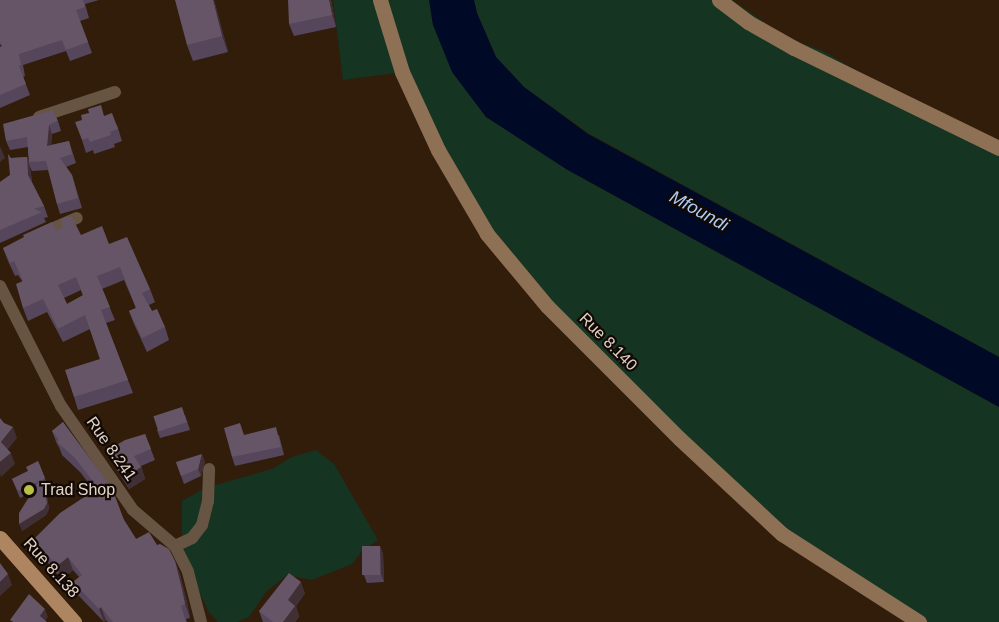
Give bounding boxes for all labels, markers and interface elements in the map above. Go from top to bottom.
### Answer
water label: Mfoundi [666,186,732,236]
street label: Rue 8.140 [575,309,641,375]
street label: Rue 8.241 [82,413,140,485]
place label: Trad Shop [41,480,115,500]
marker: Trad Shop [22,483,36,497]
street label: Rue 8.138 [19,534,83,602]

